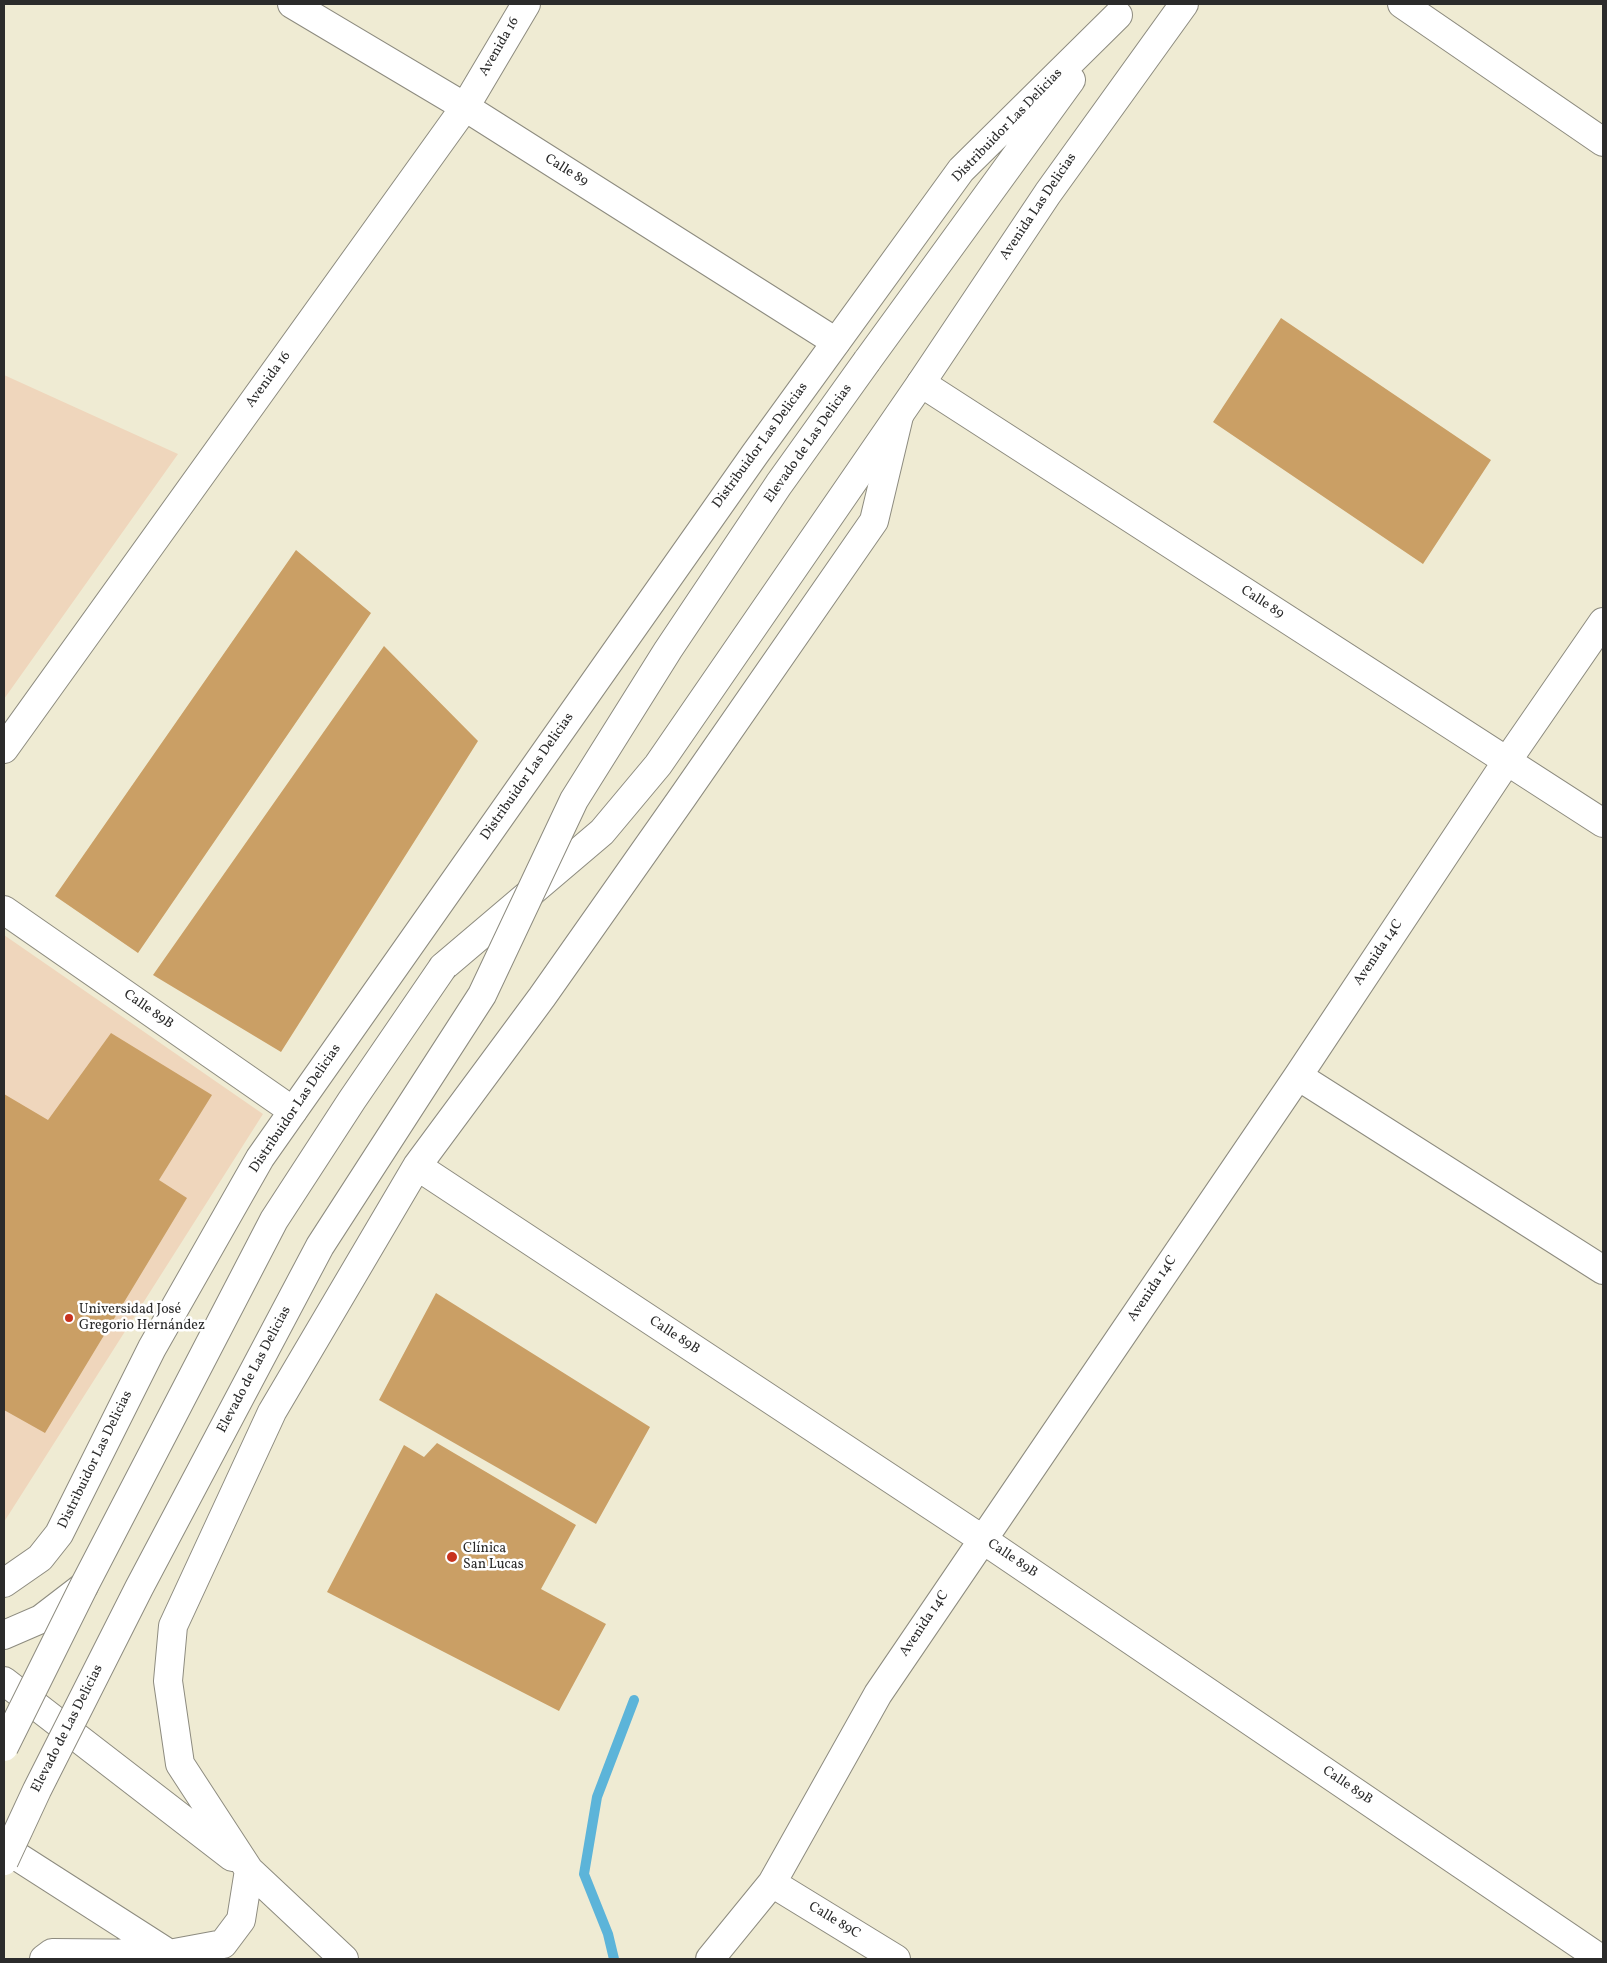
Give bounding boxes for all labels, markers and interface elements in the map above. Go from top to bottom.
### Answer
street label: Avenida 16 [476,14,524,80]
street label: Distribuidor Las Delicias [949,66,1067,186]
street label: Avenida Las Delicias [997,150,1081,264]
street label: Calle 89 [541,151,591,191]
street label: Avenida 16 [243,349,295,411]
street label: Distribuidor Las Delicias [710,380,812,512]
street label: Elevado de Las Delicias [762,381,856,507]
street label: Calle 89 [1237,583,1287,623]
street label: Distribuidor Las Delicias [478,710,578,844]
street label: Avenida 14C [1351,917,1407,989]
street label: Calle 89B [120,987,176,1033]
street label: Distribuidor Las Delicias [247,1042,345,1176]
street label: Avenida 14C [1125,1253,1181,1325]
place label: Universidad José Gregorio Hernández [79,1302,205,1334]
street label: Elevado de Las Delicias [214,1304,296,1436]
marker: Universidad José Gregorio Hernández [63,1312,75,1324]
street label: Calle 89B [646,1313,702,1359]
street label: Distribuidor Las Delicias [55,1388,137,1532]
street label: Calle 89B [984,1536,1040,1582]
place label: Clínica San Lucas [463,1541,524,1574]
marker: Clínica San Lucas [445,1550,459,1564]
street label: Avenida 14C [897,1588,953,1660]
street label: Elevado de Las Delicias [28,1662,108,1796]
street label: Calle 89B [1319,1763,1375,1809]
street label: Calle 89C [805,1899,863,1943]

